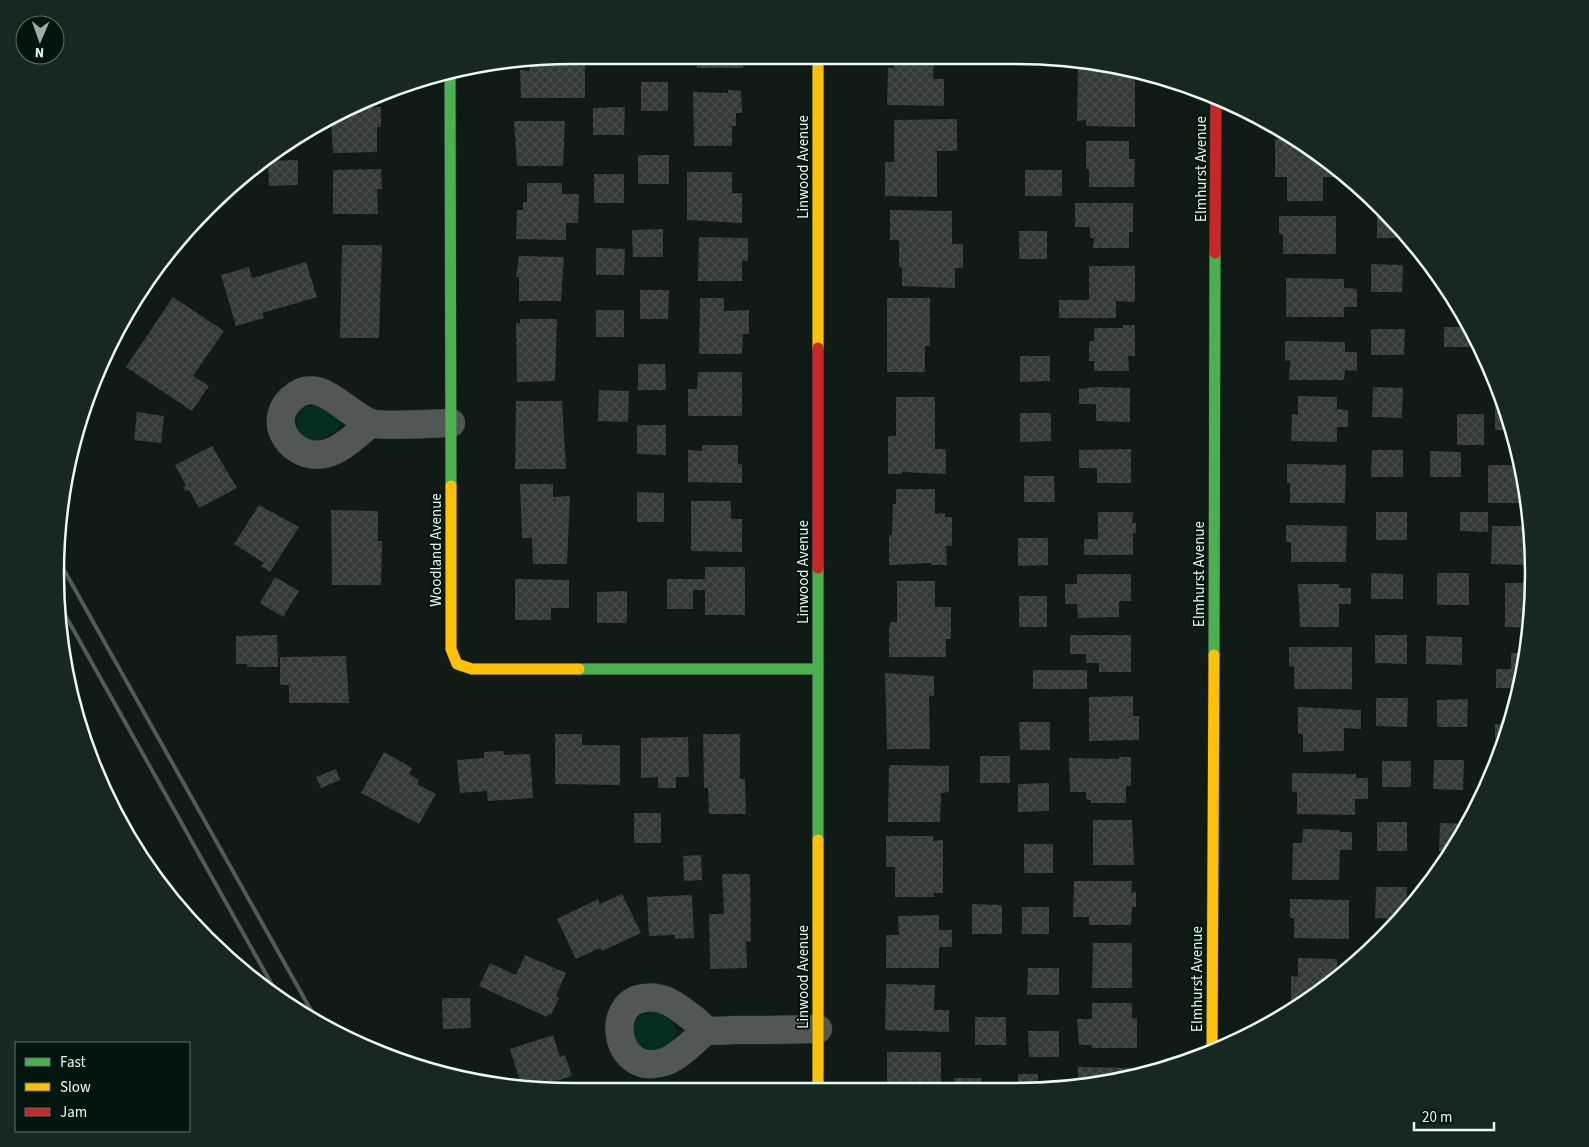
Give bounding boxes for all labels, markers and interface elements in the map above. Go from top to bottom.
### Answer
north arrow [15,15,65,65]
text: N [35,42,45,62]
street label: Linwood Avenue [793,115,814,219]
street label: Elmhurst Avenue [1191,116,1212,222]
street label: Woodland Avenue [426,493,447,607]
street label: Linwood Avenue [793,520,814,624]
street label: Elmhurst Avenue [1189,521,1210,627]
street label: Linwood Avenue [793,925,814,1029]
street label: Elmhurst Avenue [1187,926,1208,1032]
legend [15,1042,190,1132]
text: Fast [60,1052,86,1073]
text: Slow [60,1077,91,1098]
scale bar [1414,1100,1494,1132]
text: Jam [60,1102,87,1123]
text: 20 m [1422,1107,1452,1128]

